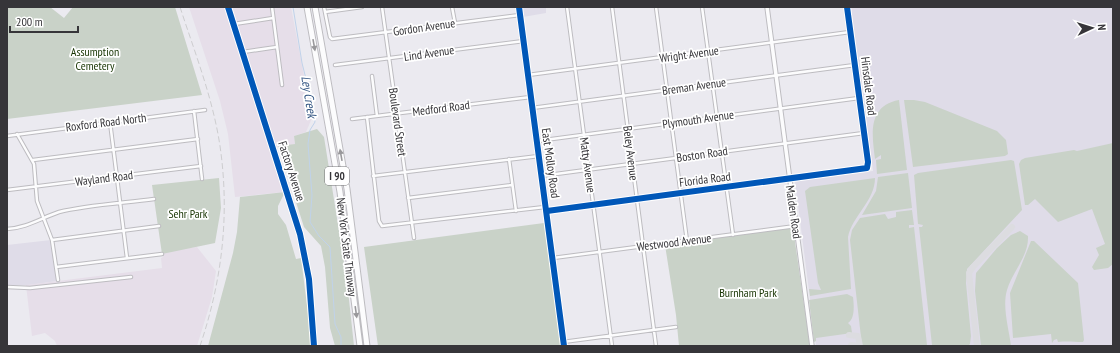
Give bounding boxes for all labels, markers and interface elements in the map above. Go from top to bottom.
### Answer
scale bar [10,8,78,34]
north arrow [1072,8,1112,48]
text: 200 m [16,14,43,29]
street label: Gordon Avenue [392,15,456,39]
text: N [1095,24,1109,31]
one-way arrow [311,39,317,52]
street label: Lind Avenue [403,42,455,64]
street label: Wright Avenue [658,42,720,66]
park label: Assumption Cemetery [71,44,119,73]
street label: Hinsdale Road [858,56,880,116]
street label: Breman Avenue [661,74,727,98]
water label: Ley Creek [297,75,321,121]
street label: Boulevard Street [386,87,410,158]
street label: Medford Road [412,97,470,119]
street label: Plymouth Avenue [661,107,735,131]
street label: Roxford Road North [65,110,147,134]
street label: Beley Avenue [620,125,642,181]
street label: East Molloy Road [539,127,563,199]
street label: Matty Avenue [577,136,599,194]
street label: Factory Avenue [275,139,309,203]
street label: Boston Road [675,143,729,165]
one-way arrow [338,149,344,161]
street label: Wayland Road [74,167,134,189]
road number: I 90 [325,167,349,185]
street label: Florida Road [678,168,732,190]
street label: Malden Road [783,184,805,240]
street label: New York State Thruway [333,197,361,298]
park label: Sehr Park [168,206,208,221]
street label: Westwood Avenue [636,230,712,254]
park label: Burnham Park [719,285,777,300]
one-way arrow [353,306,359,318]

